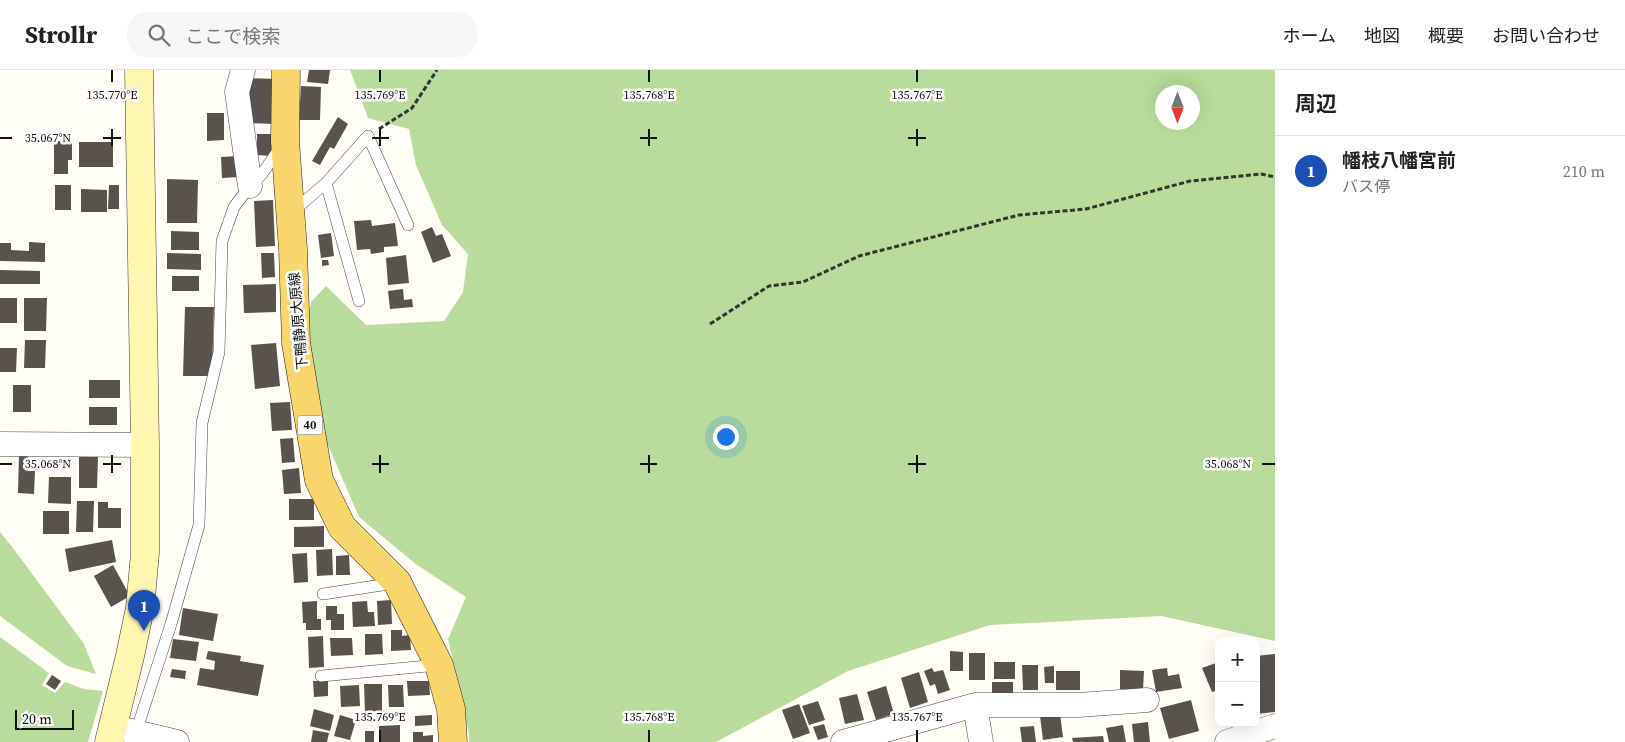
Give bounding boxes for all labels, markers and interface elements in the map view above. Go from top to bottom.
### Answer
search box [127,12,477,57]
text: Strollr [25,18,97,51]
icon: search [145,21,173,49]
text: ここで検索 [185,23,280,49]
text: ホーム [1283,23,1336,48]
text: 地図 [1364,23,1400,48]
text: 概要 [1428,23,1464,48]
text: お問い合わせ [1492,23,1600,48]
north arrow [1155,85,1200,130]
text: 135.770°E [87,87,137,103]
text: 135.769°E [355,87,405,103]
text: 135.768°E [624,87,674,103]
text: 135.767°E [892,87,942,103]
text: 周辺 [1295,89,1337,118]
text: 35.067°N [25,130,71,146]
text: 幡枝八幡宮前 [1342,147,1456,173]
text: 1 [1307,160,1315,182]
text: 210 m [1563,160,1605,182]
text: バス停 [1342,175,1390,197]
street label: 下鴨静原大原線 [284,271,312,371]
road number: 40 [298,416,322,434]
your location [713,424,739,450]
text: 35.068°N [25,456,71,472]
text: 35.068°N [1205,456,1251,472]
pin: 1 [128,590,160,631]
map controls [1215,637,1260,727]
button: + [1215,637,1260,682]
button: − [1215,682,1260,727]
scale bar [15,707,74,730]
text: 20 m [22,709,52,729]
text: 135.769°E [355,709,405,725]
text: 135.768°E [624,709,674,725]
text: 135.767°E [892,709,942,725]

